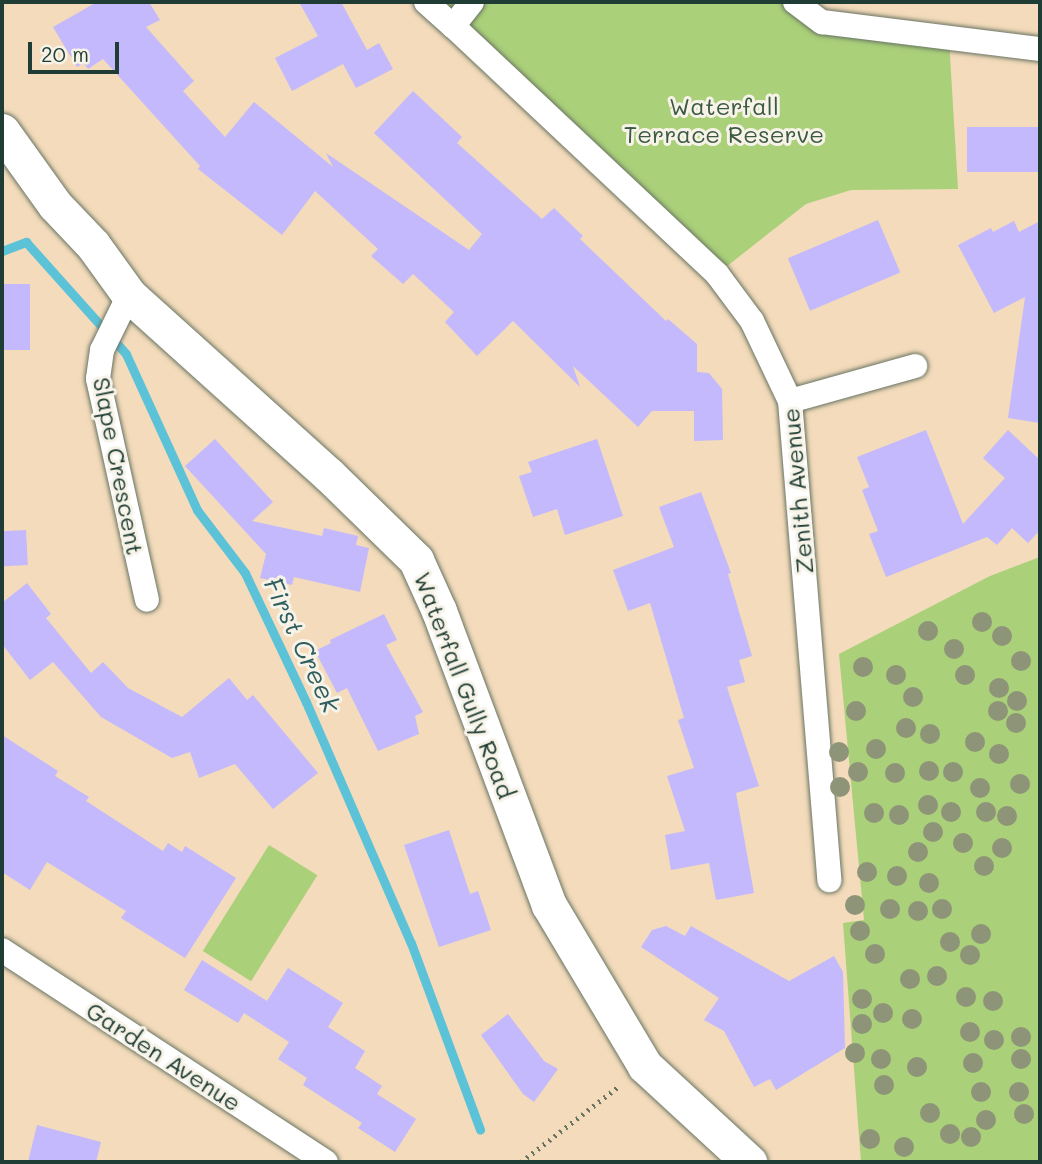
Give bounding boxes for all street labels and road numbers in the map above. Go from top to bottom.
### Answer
street label: Slape Crescent [88,375,150,557]
street label: Zenith Avenue [775,407,819,575]
street label: Waterfall Gully Road [408,568,522,802]
street label: Garden Avenue [81,995,247,1117]

